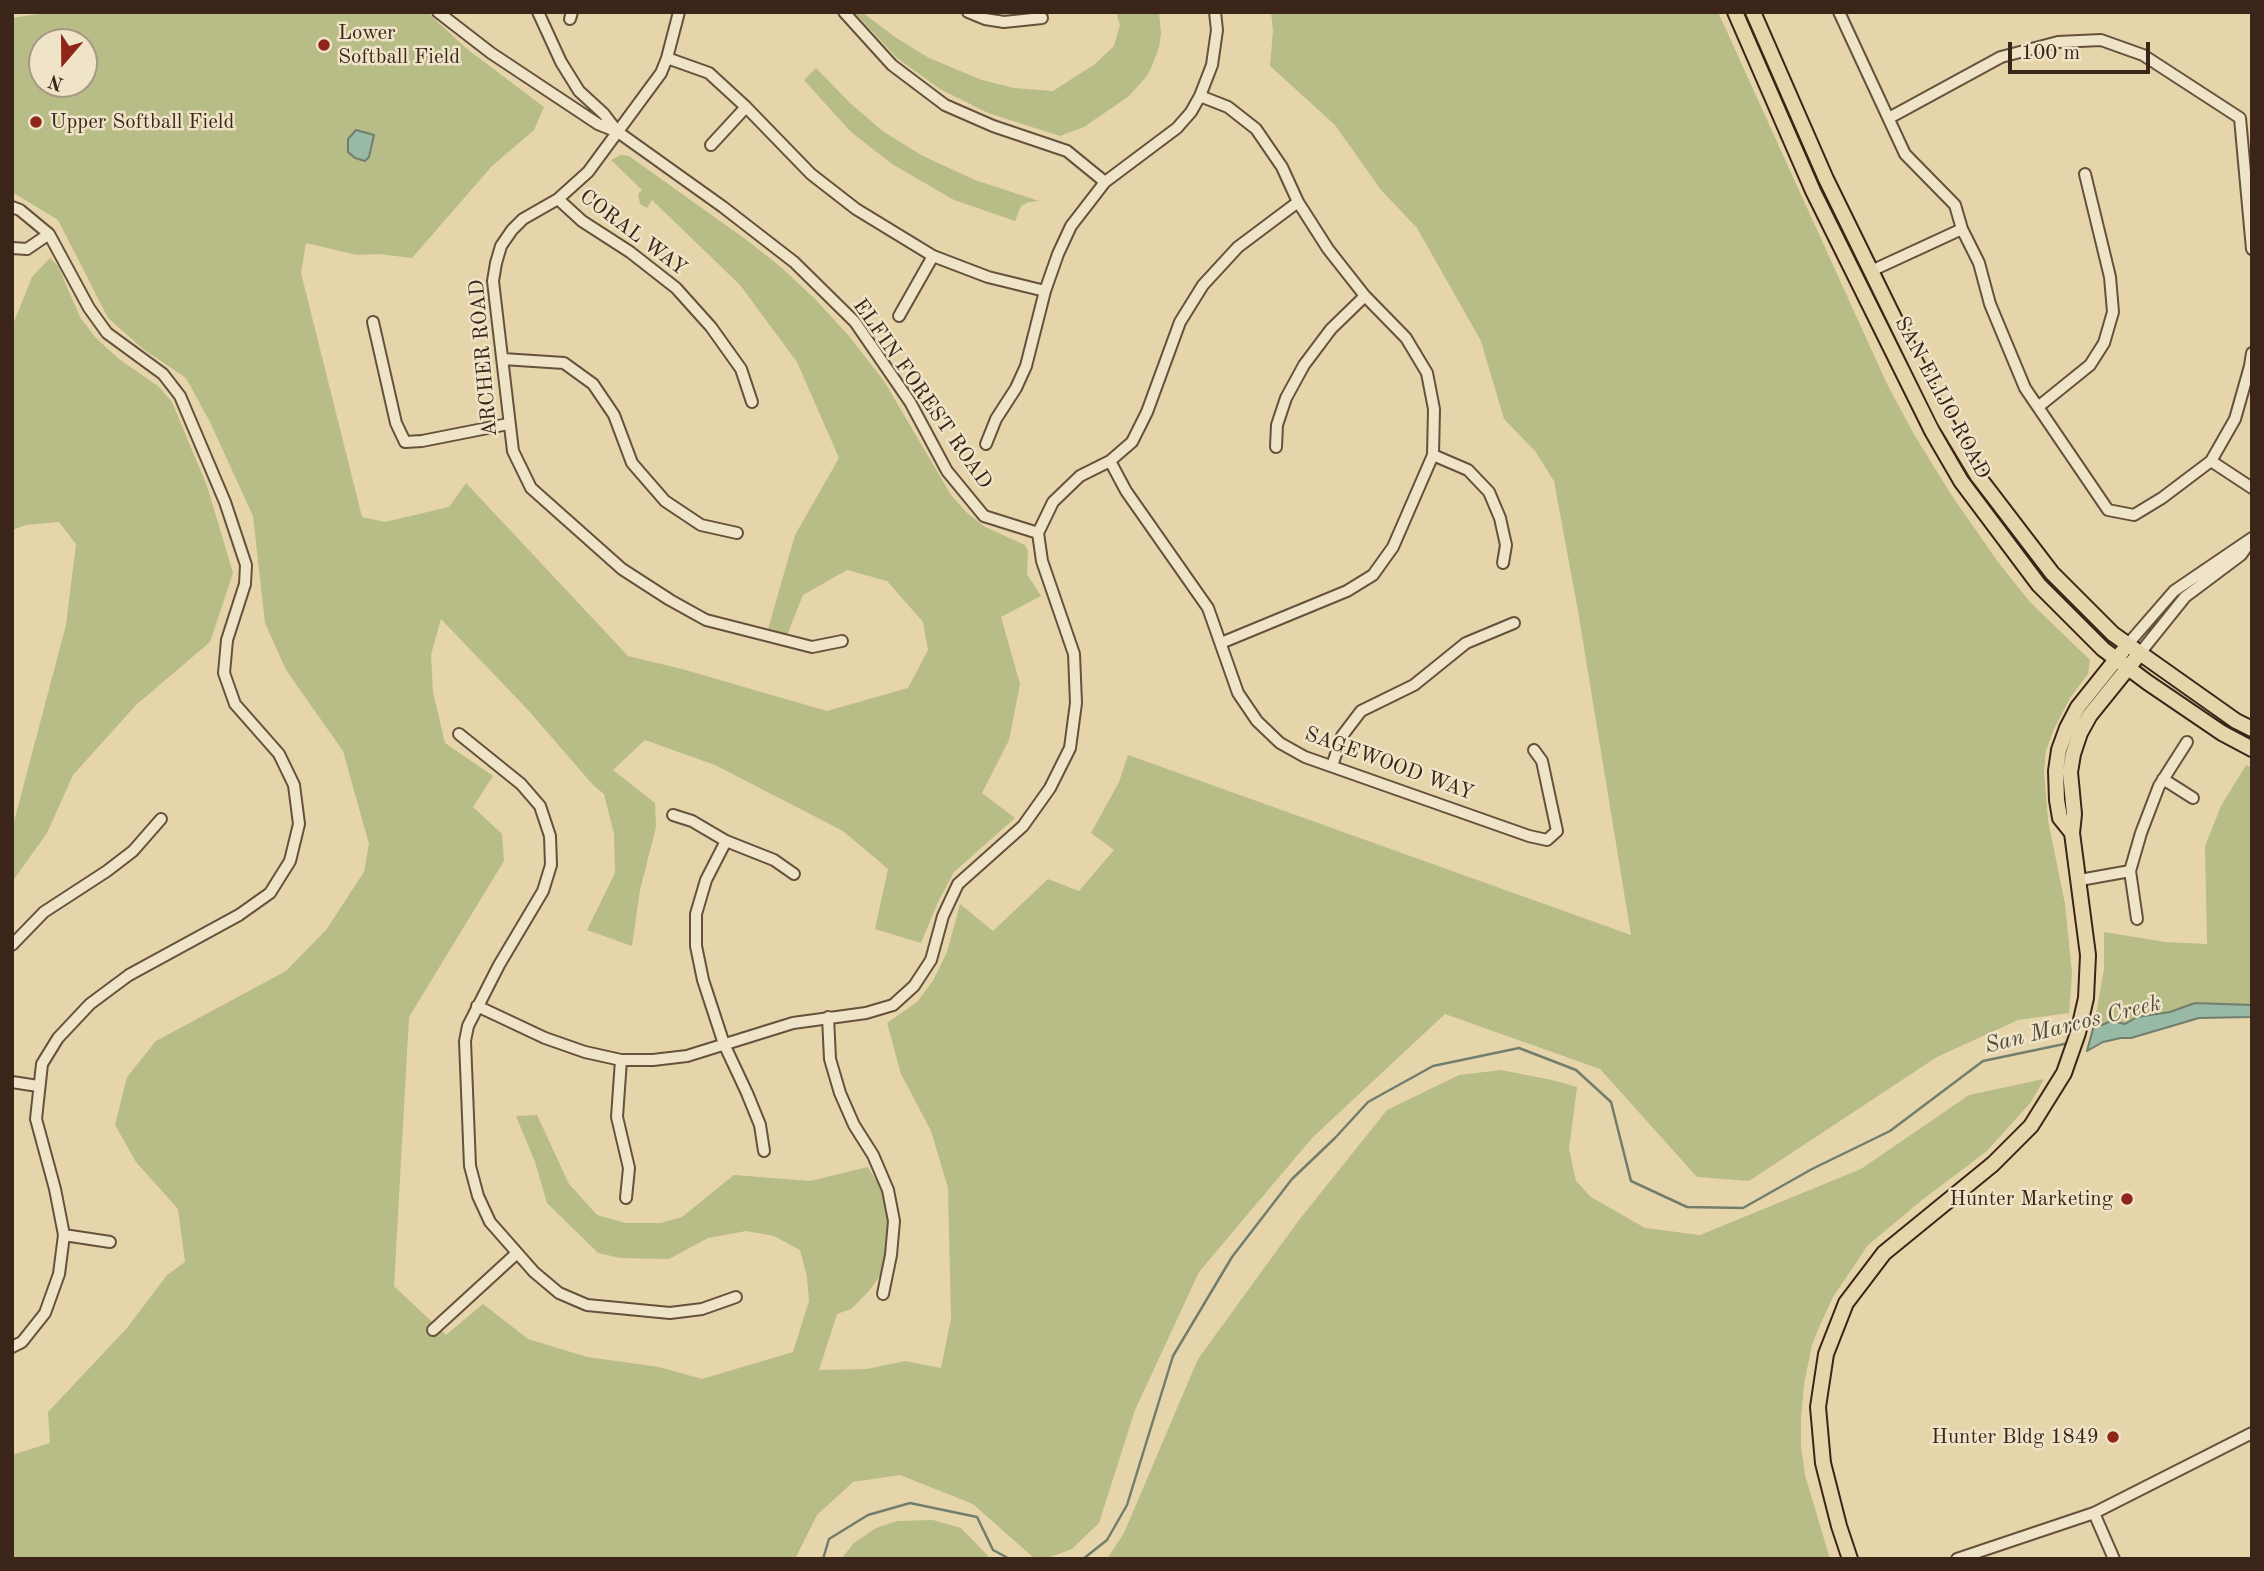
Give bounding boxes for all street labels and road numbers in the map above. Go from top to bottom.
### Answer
street label: CORAL WAY [574,184,692,282]
street label: ARCHER ROAD [465,278,503,438]
street label: ELFIN FOREST ROAD [847,294,997,494]
street label: SAN ELIJO ROAD [1889,313,1995,483]
street label: SAGEWOOD WAY [1301,722,1477,806]

